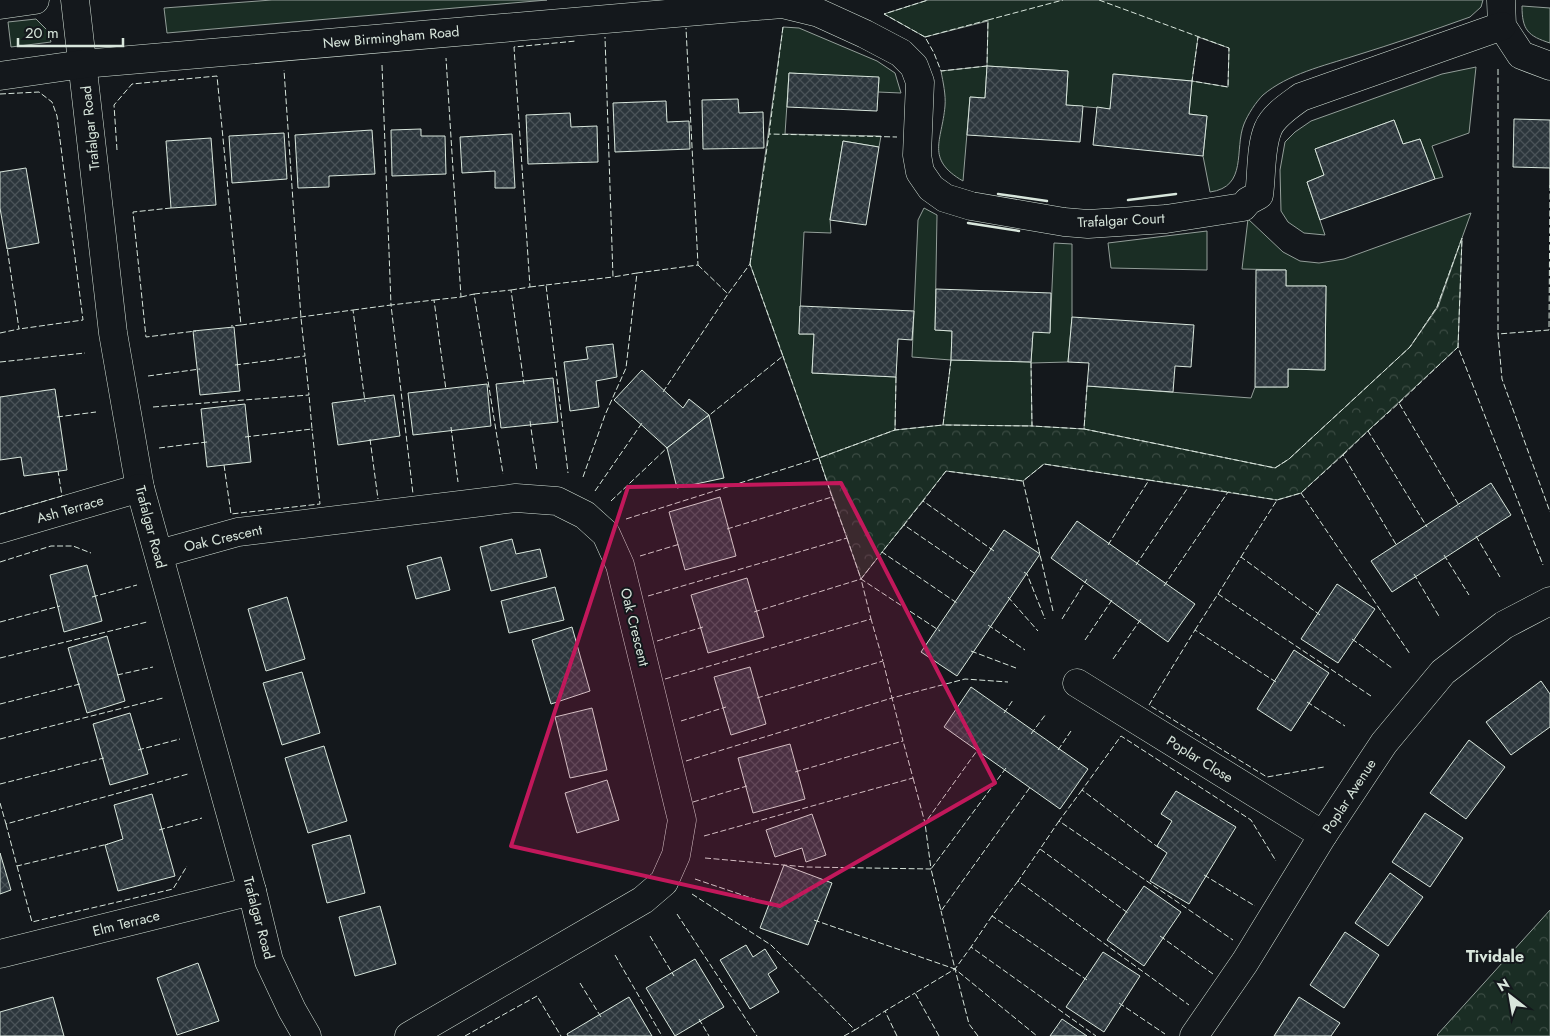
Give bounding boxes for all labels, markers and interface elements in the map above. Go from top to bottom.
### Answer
scale bar [18,15,122,47]
street label: New Birmingham Road [322,21,460,53]
text: 20 m [25,22,59,44]
street label: Trafalgar Road [76,85,104,171]
street label: Trafalgar Court [1077,208,1166,232]
street label: Trafalgar Road [130,483,172,571]
street label: Ash Terrace [34,490,106,528]
street label: Oak Crescent [182,519,265,557]
street label: Oak Crescent [616,586,655,669]
street label: Poplar Close [1163,731,1237,787]
street label: Poplar Avenue [1317,755,1381,837]
street label: Trafalgar Road [238,874,280,962]
street label: Elm Terrace [90,905,162,941]
district label: Tividale [1466,945,1524,968]
north arrow [1485,971,1535,1021]
text: N [1493,973,1513,996]

